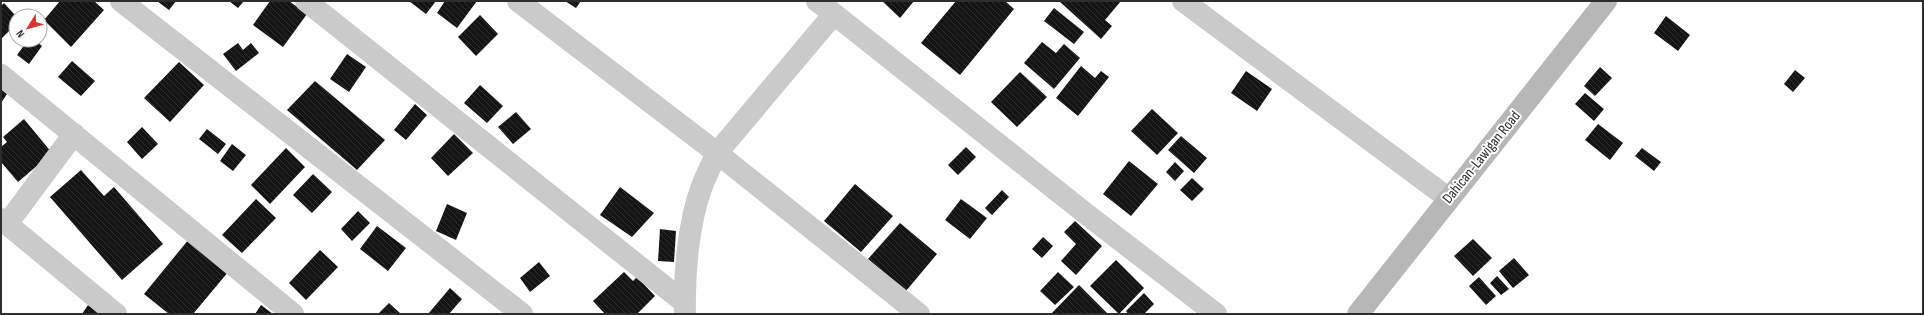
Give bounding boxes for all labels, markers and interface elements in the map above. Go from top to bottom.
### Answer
north arrow [8,8,48,48]
text: N [13,27,27,40]
street label: Dahican-Lawigan Road [1438,107,1525,207]

